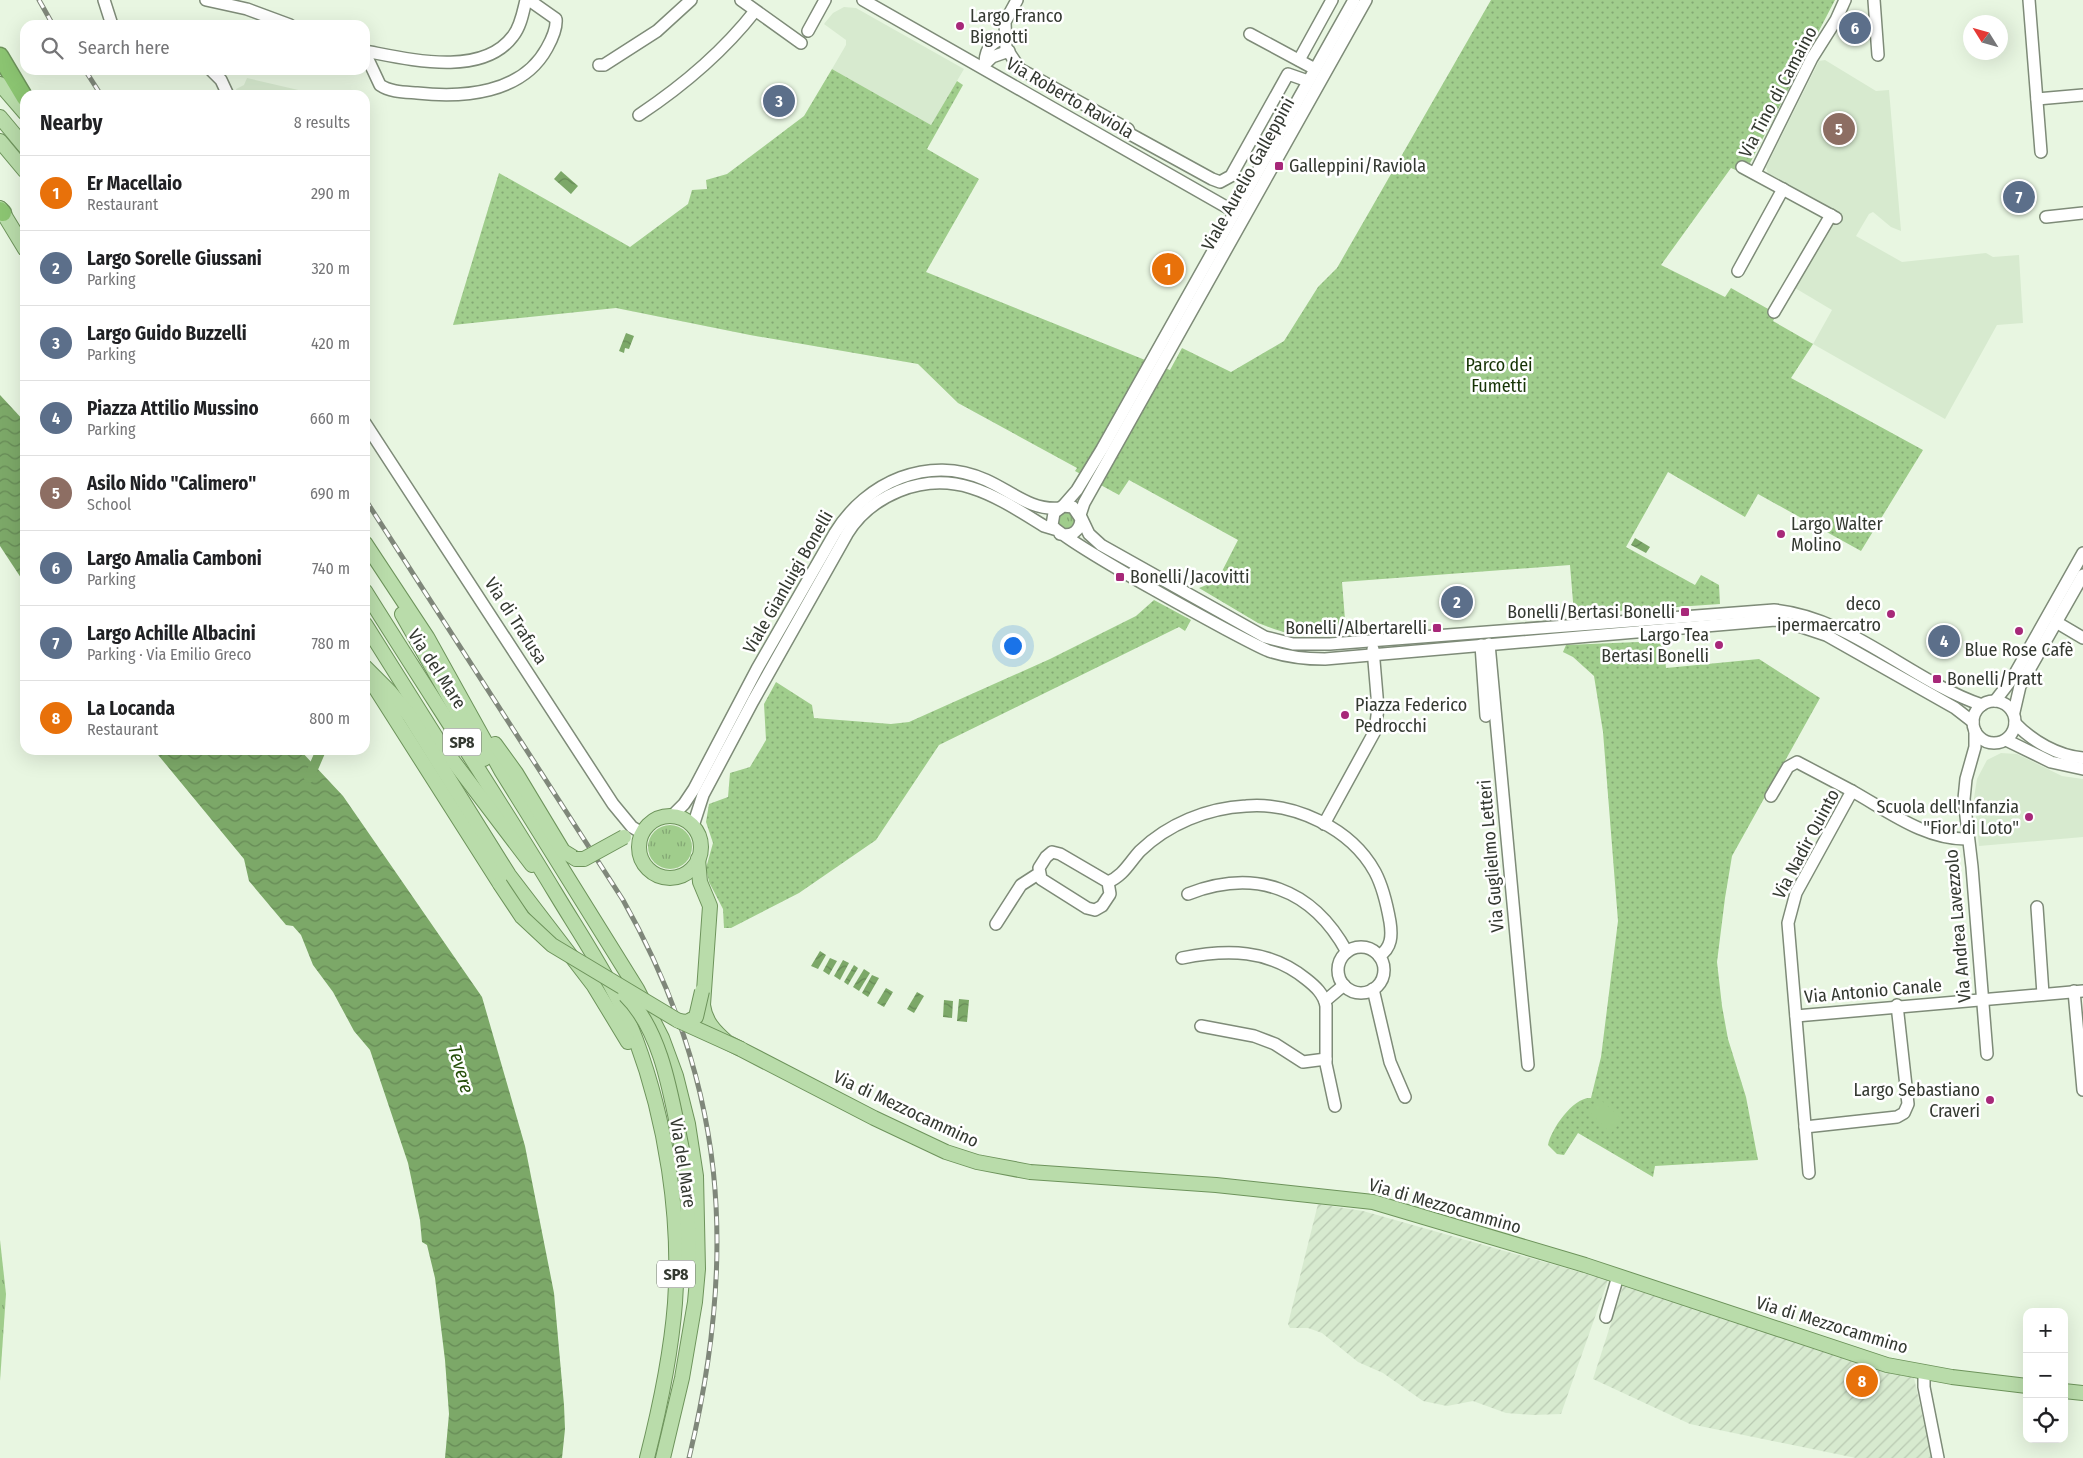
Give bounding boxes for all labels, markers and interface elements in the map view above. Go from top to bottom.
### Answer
place label: Largo Franco Bignotti [970,5,1063,48]
pin: 6 [1839,9,1871,47]
north arrow [1963,15,2008,60]
search box [20,20,370,75]
marker: Largo Franco Bignotti [954,20,966,32]
street label: Via Tino di Camaino [1734,23,1822,161]
icon: search [38,34,66,62]
text: Search here [78,36,170,59]
street label: Via Roberto Raviola [1002,53,1138,143]
pin: 3 [763,82,795,120]
street label: Viale Aurelio Galleppini [1197,94,1299,254]
text: Nearby [40,110,102,136]
pin: 5 [1823,110,1855,148]
text: 8 results [294,113,350,132]
place label: Galleppini/Raviola [1289,155,1426,177]
marker: Galleppini/Raviola [1273,160,1285,172]
text: Er Macellaio [87,172,182,195]
pin: 7 [2003,178,2035,216]
text: 1 [53,184,59,203]
text: 290 m [311,184,350,203]
text: Restaurant [87,195,158,214]
text: Largo Sorelle Giussani [87,247,262,270]
pin: 1 [1152,250,1184,288]
text: 2 [52,259,60,278]
text: 320 m [311,259,350,278]
text: Parking [87,270,135,289]
text: Largo Guido Buzzelli [87,322,247,345]
text: 3 [52,334,60,353]
text: 420 m [311,334,350,353]
text: Parking [87,345,135,364]
park label: Parco dei Fumetti [1465,354,1533,397]
text: Piazza Attilio Mussino [87,397,259,420]
text: 4 [52,409,60,428]
text: 660 m [310,409,350,428]
text: Parking [87,420,135,439]
text: Asilo Nido "Calimero" [87,472,256,495]
text: 5 [52,484,60,503]
text: 690 m [310,484,350,503]
text: School [87,495,131,514]
street label: Viale Gianluigi Bonelli [738,507,838,657]
place label: Largo Walter Molino [1791,513,1883,556]
marker: Largo Walter Molino [1775,528,1787,540]
text: Largo Amalia Camboni [87,547,262,570]
text: 6 [52,559,60,578]
text: 740 m [312,559,350,578]
place label: Bonelli/Jacovitti [1130,566,1250,588]
text: Parking [87,570,135,589]
marker: Bonelli/Jacovitti [1114,571,1126,583]
street label: Via di Trafusa [480,574,552,669]
pin: 2 [1441,583,1473,621]
place label: deco ipermaercatro [1777,593,1881,636]
place label: Bonelli/Bertasi Bonelli [1507,601,1675,623]
marker: Bonelli/Bertasi Bonelli [1679,606,1691,618]
marker: deco ipermaercatro [1885,608,1897,620]
place label: Bonelli/Albertarelli [1285,617,1427,639]
text: Largo Achille Albacini [87,622,256,645]
marker: Bonelli/Albertarelli [1431,622,1443,634]
pin: 4 [1928,622,1960,660]
place label: Largo Tea Bertasi Bonelli [1601,624,1709,667]
street label: Via del Mare [403,625,471,713]
marker: Blue Rose Cafè [2013,625,2025,637]
your location [1000,633,1026,659]
text: 7 [53,634,59,653]
text: 780 m [311,634,350,653]
marker: Largo Tea Bertasi Bonelli [1713,639,1725,651]
place label: Blue Rose Cafè [1965,639,2074,661]
text: Parking · Via Emilio Greco [87,645,251,664]
place label: Bonelli/Pratt [1947,668,2043,690]
marker: Bonelli/Pratt [1931,673,1943,685]
place label: Piazza Federico Pedrocchi [1355,694,1467,737]
text: La Locanda [87,697,175,720]
text: 8 [52,709,60,728]
text: 800 m [309,709,350,728]
marker: Piazza Federico Pedrocchi [1339,709,1351,721]
text: Restaurant [87,720,158,739]
road number: SP8 [443,729,481,756]
street label: Via Guglielmo Letteri [1473,779,1509,933]
street label: Via Nadir Quinto [1768,785,1844,903]
place label: Scuola dell'Infanzia "Fior di Loto" [1876,796,2019,839]
marker: Scuola dell'Infanzia "Fior di Loto" [2023,811,2035,823]
street label: Via Andrea Lavezzolo [1940,848,1976,1004]
street label: Via Antonio Canale [1803,974,1943,1008]
water label: Tevere [443,1042,479,1096]
street label: Via di Mezzocammino [830,1066,982,1152]
place label: Largo Sebastiano Craveri [1854,1079,1980,1122]
marker: Largo Sebastiano Craveri [1984,1094,1996,1106]
street label: Via del Mare [665,1117,701,1210]
street label: Via di Mezzocammino [1366,1174,1524,1238]
road number: SP8 [657,1260,695,1288]
street label: Via di Mezzocammino [1753,1291,1911,1359]
map controls [2023,1308,2068,1443]
button: + [2023,1308,2068,1353]
button: − [2023,1353,2068,1398]
pin: 8 [1846,1362,1878,1400]
button: locate [2023,1398,2068,1443]

